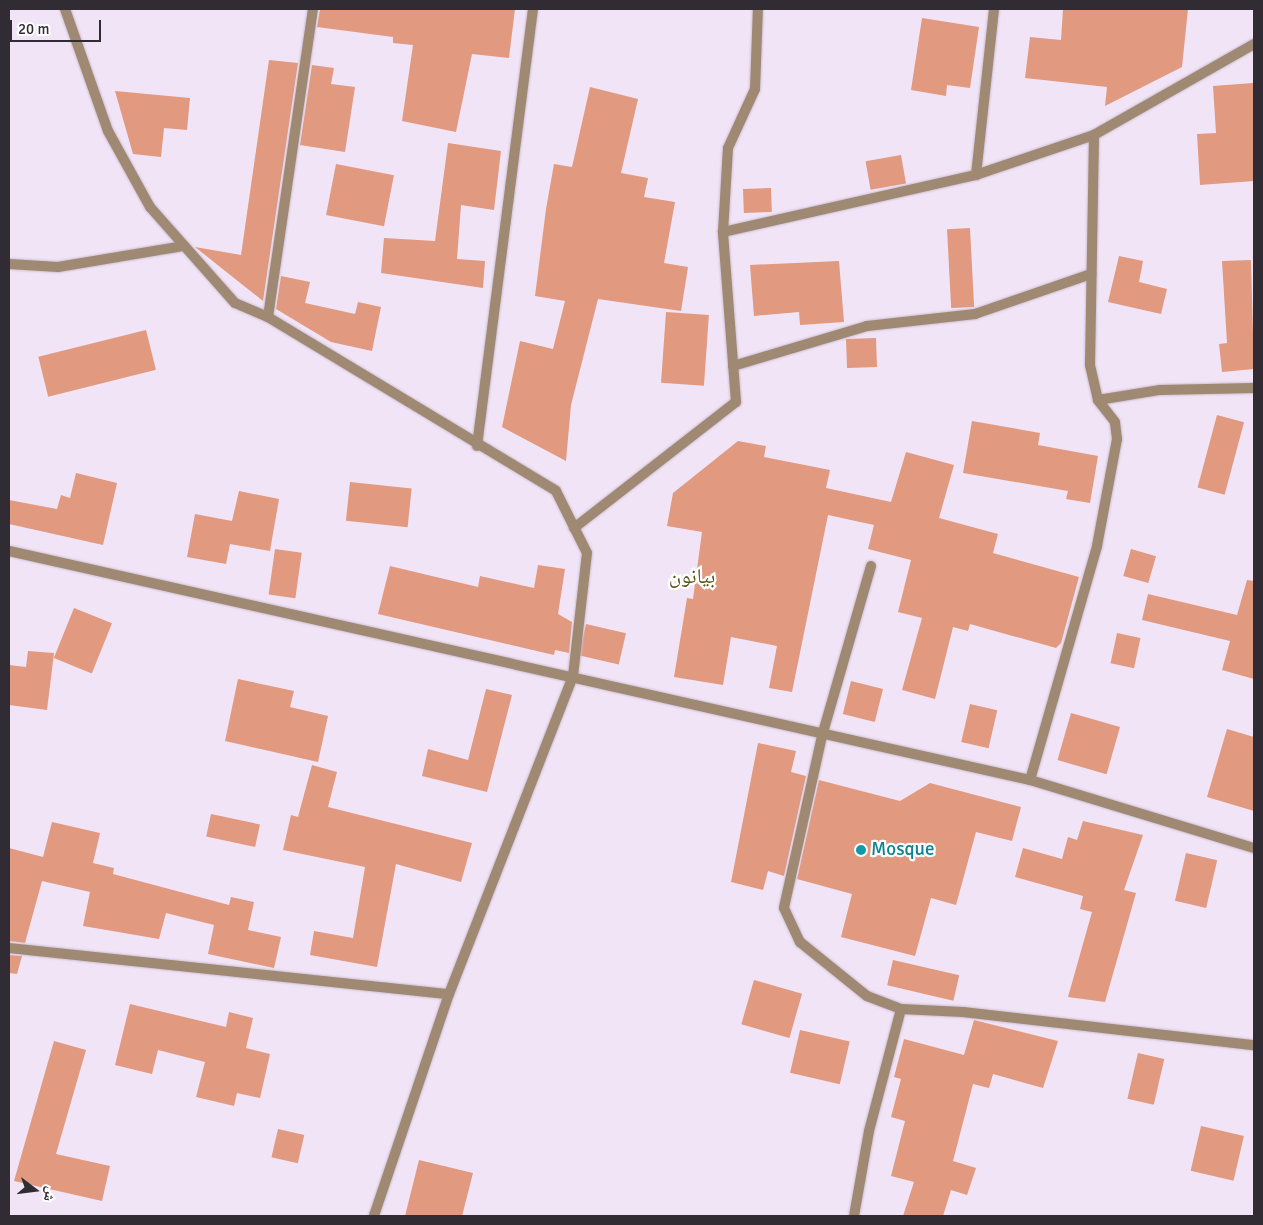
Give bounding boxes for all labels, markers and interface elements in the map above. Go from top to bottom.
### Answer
scale bar [12,10,104,42]
text: 20 m [18,20,49,38]
district label: بيانون [669,563,715,589]
place label: Mosque [871,839,934,861]
marker: Mosque [855,844,867,856]
north arrow [10,1165,60,1215]
text: ش [40,1185,60,1203]

